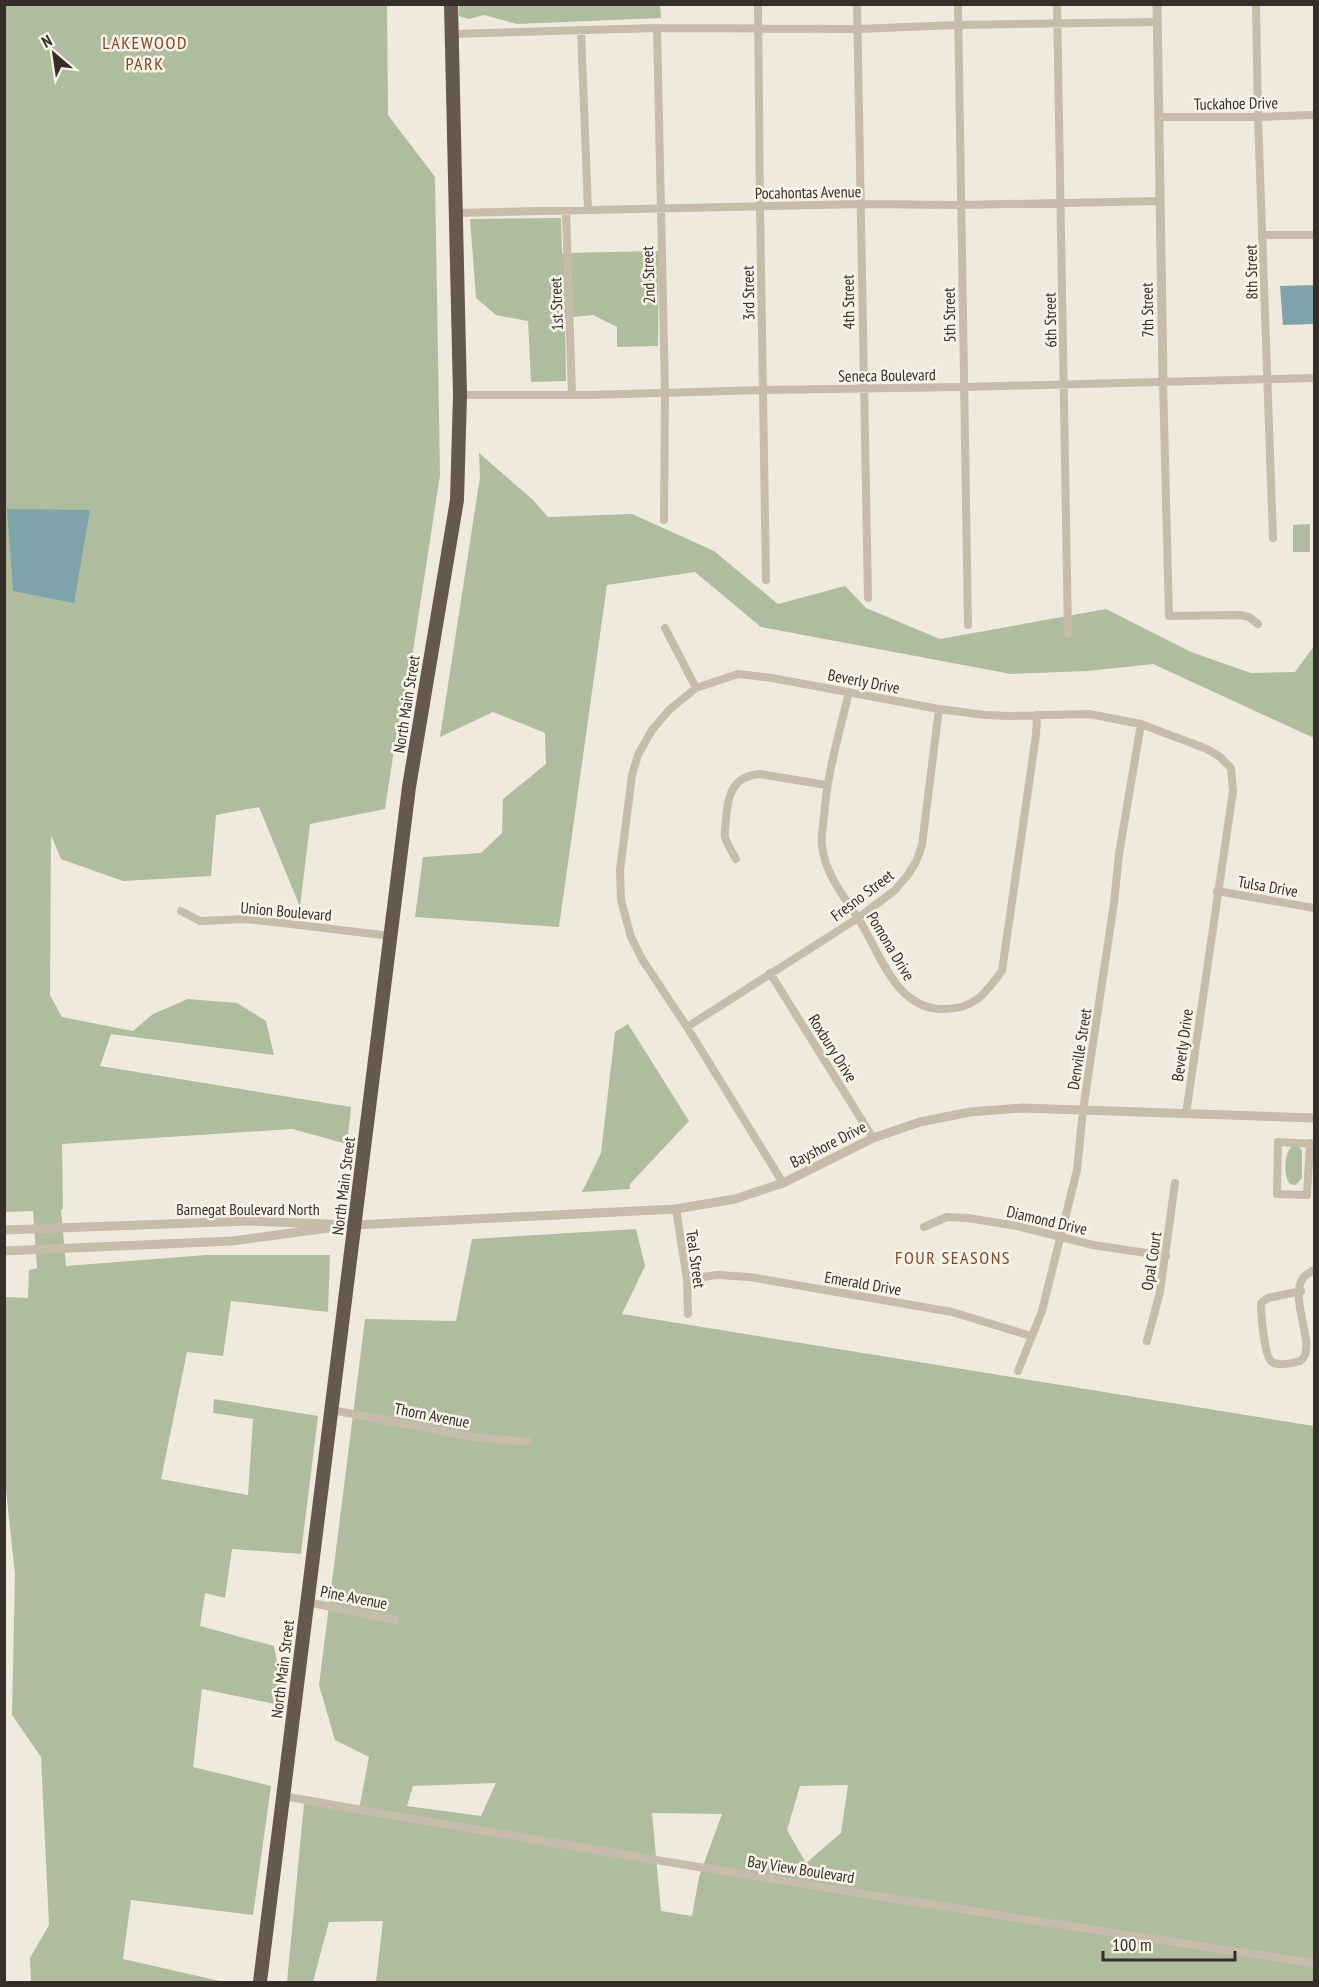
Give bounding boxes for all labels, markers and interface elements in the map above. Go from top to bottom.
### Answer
north arrow [24,24,84,84]
text: N [38,30,55,52]
district label: LAKEWOOD PARK [102,31,188,75]
street label: Tuckahoe Drive [1194,92,1278,114]
street label: Pocahontas Avenue [755,181,861,203]
street label: 8th Street [1241,244,1261,300]
street label: 2nd Street [637,245,659,304]
street label: 3rd Street [738,265,758,321]
street label: 4th Street [838,274,858,330]
street label: 1st Street [545,276,567,331]
street label: 7th Street [1137,282,1157,338]
street label: 5th Street [939,287,959,343]
street label: 6th Street [1040,292,1060,348]
street label: Seneca Boulevard [838,364,936,386]
street label: North Main Street [388,653,424,754]
street label: Beverly Drive [826,664,902,698]
street label: Fresno Street [827,865,898,925]
street label: Tulsa Drive [1236,871,1300,901]
street label: Union Boulevard [240,897,333,925]
street label: Pomona Drive [863,908,919,984]
street label: Denville Street [1063,1006,1095,1091]
street label: Beverly Drive [1167,1008,1197,1082]
street label: Roxbury Drive [804,1010,862,1086]
street label: Bayshore Drive [787,1116,869,1172]
street label: North Main Street [327,1135,359,1236]
street label: Barnegat Boulevard North [176,1199,320,1219]
street label: Diamond Drive [1005,1201,1089,1239]
street label: Teal Street [682,1229,710,1290]
street label: Opal Court [1136,1230,1166,1292]
district label: FOUR SEASONS [895,1246,1011,1269]
street label: Emerald Drive [823,1266,903,1300]
street label: Thorn Avenue [393,1398,471,1432]
street label: Pine Avenue [319,1581,389,1613]
street label: North Main Street [266,1618,298,1719]
street label: Bay View Boulevard [746,1851,856,1887]
scale bar [1103,1924,1235,1962]
text: 100 m [1112,1933,1152,1956]

